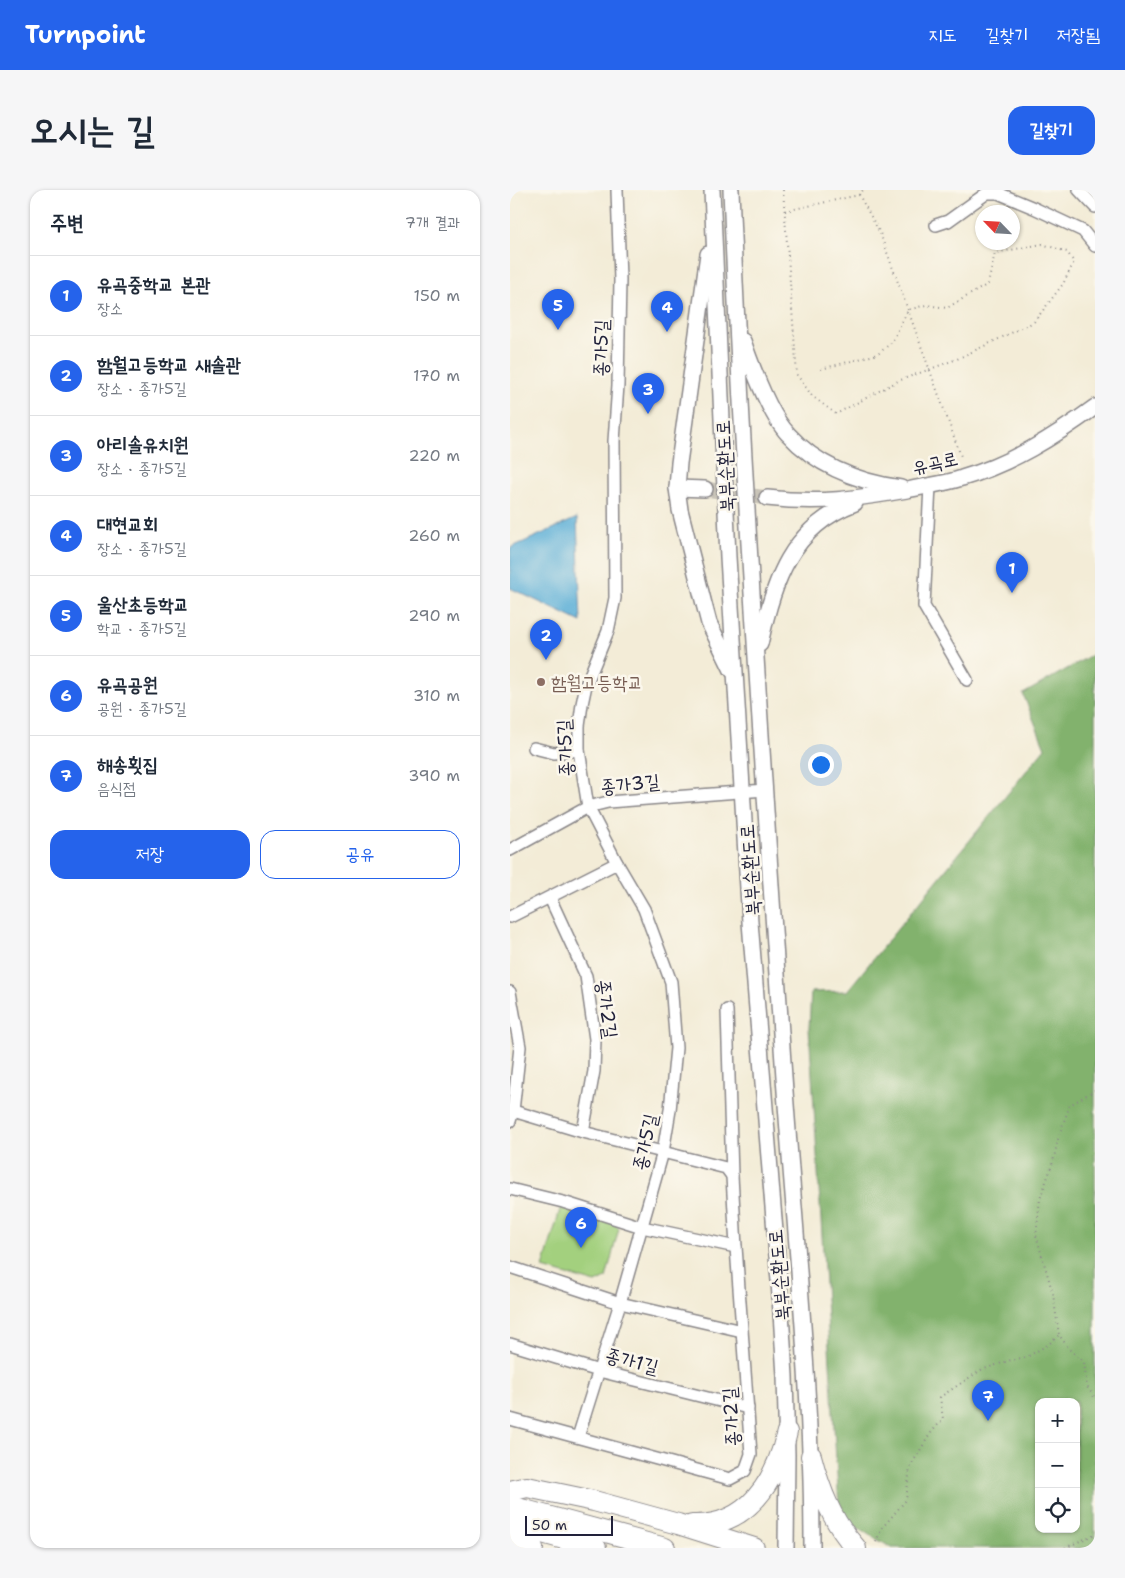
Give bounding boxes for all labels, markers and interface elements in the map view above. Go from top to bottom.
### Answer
text: Turnpoint [25,19,146,51]
text: 지도 [928,23,957,47]
text: 길찾기 [985,23,1029,47]
text: 저장됨 [1057,23,1100,47]
text: 오시는 길 [30,106,155,153]
button: 길찾기 [1008,106,1095,155]
north arrow [975,205,1020,250]
text: 주변 [50,209,84,237]
text: 7개 결과 [405,212,460,233]
text: 유곡중학교 본관 [97,272,211,297]
text: 1 [62,285,70,306]
text: 150 m [413,285,460,306]
pin: 5 [542,289,574,330]
pin: 4 [651,291,683,332]
text: 장소 [97,298,123,319]
street label: 종가5길 [588,319,614,377]
text: 함월고등학교 새솔관 [97,352,241,377]
text: 2 [60,365,72,386]
text: 170 m [413,365,460,386]
pin: 3 [632,373,664,414]
text: 장소 · 종가5길 [97,378,187,399]
street label: 북부순환도로 [710,420,740,512]
text: 아리솔유치원 [97,432,189,457]
text: 3 [60,445,72,466]
text: 220 m [408,445,460,466]
street label: 유곡로 [910,446,960,480]
text: 장소 · 종가5길 [97,458,187,479]
text: 대현교회 [97,512,158,537]
text: 4 [60,525,72,546]
text: 260 m [408,525,460,546]
text: 장소 · 종가5길 [97,538,187,559]
pin: 1 [996,552,1028,593]
text: 울산초등학교 [97,592,189,617]
text: 5 [61,605,71,626]
text: 290 m [408,605,460,626]
text: 학교 · 종가5길 [97,618,187,639]
pin: 2 [530,619,562,660]
place label: 함월고등학교 [551,670,643,695]
text: 유곡공원 [97,672,158,697]
marker: 함월고등학교 [535,676,547,688]
text: 6 [60,685,72,706]
text: 310 m [413,685,460,706]
text: 공원 · 종가5길 [97,698,187,719]
street label: 종가5길 [551,719,579,777]
text: 해송횟집 [97,752,158,777]
your location [808,752,834,778]
text: 7 [60,765,72,786]
text: 390 m [408,765,460,786]
street label: 종가3길 [599,768,661,800]
text: 음식점 [97,778,136,799]
street label: 북부순환도로 [734,823,766,917]
button: 저장 [50,830,250,879]
button: 공유 [260,830,460,879]
street label: 종가2길 [591,978,623,1040]
street label: 종가5길 [627,1111,663,1173]
pin: 6 [565,1207,597,1248]
street label: 북부순환도로 [763,1228,795,1322]
street label: 종가1길 [603,1342,661,1380]
pin: 7 [972,1380,1004,1421]
street label: 종가2길 [716,1387,746,1447]
map controls [1035,1398,1080,1533]
button: + [1035,1398,1080,1443]
button: − [1035,1443,1080,1488]
button: locate [1035,1488,1080,1533]
scale bar [525,1513,612,1536]
text: 50 m [532,1516,567,1534]

